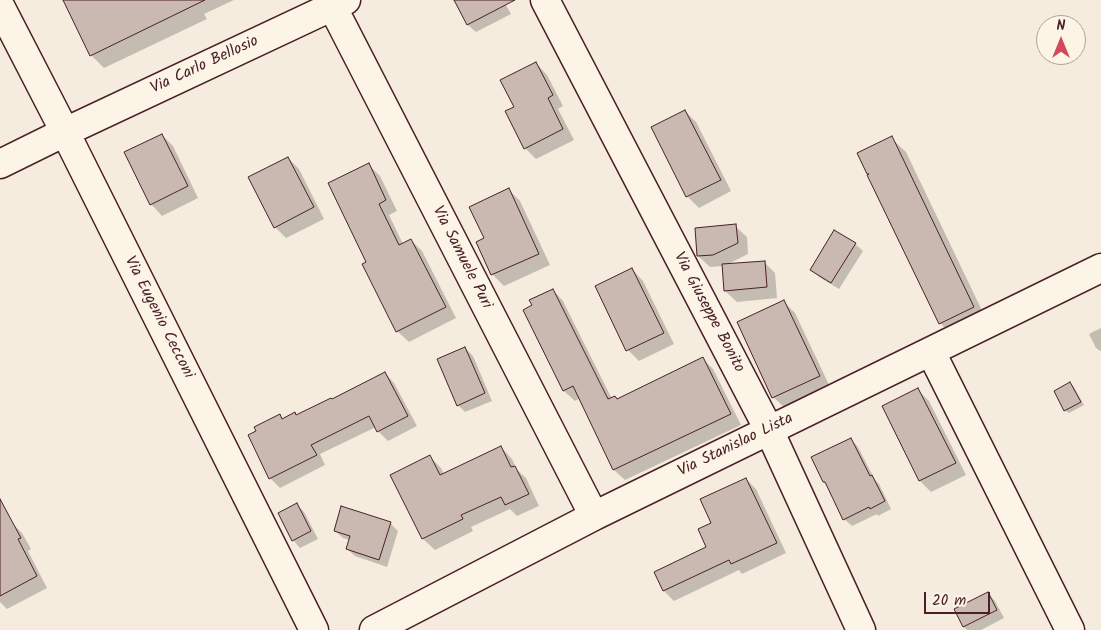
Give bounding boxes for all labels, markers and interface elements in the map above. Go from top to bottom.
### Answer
north arrow [1036,15,1086,65]
text: N [1057,15,1065,37]
street label: Via Carlo Bellosio [148,33,262,99]
street label: Via Samuele Puri [427,203,495,313]
street label: Via Giuseppe Bonito [668,249,748,377]
street label: Via Eugenio Cecconi [119,254,197,382]
street label: Via Stanislao Lista [675,410,797,482]
scale bar [926,582,992,614]
text: 20 m [932,589,966,613]

